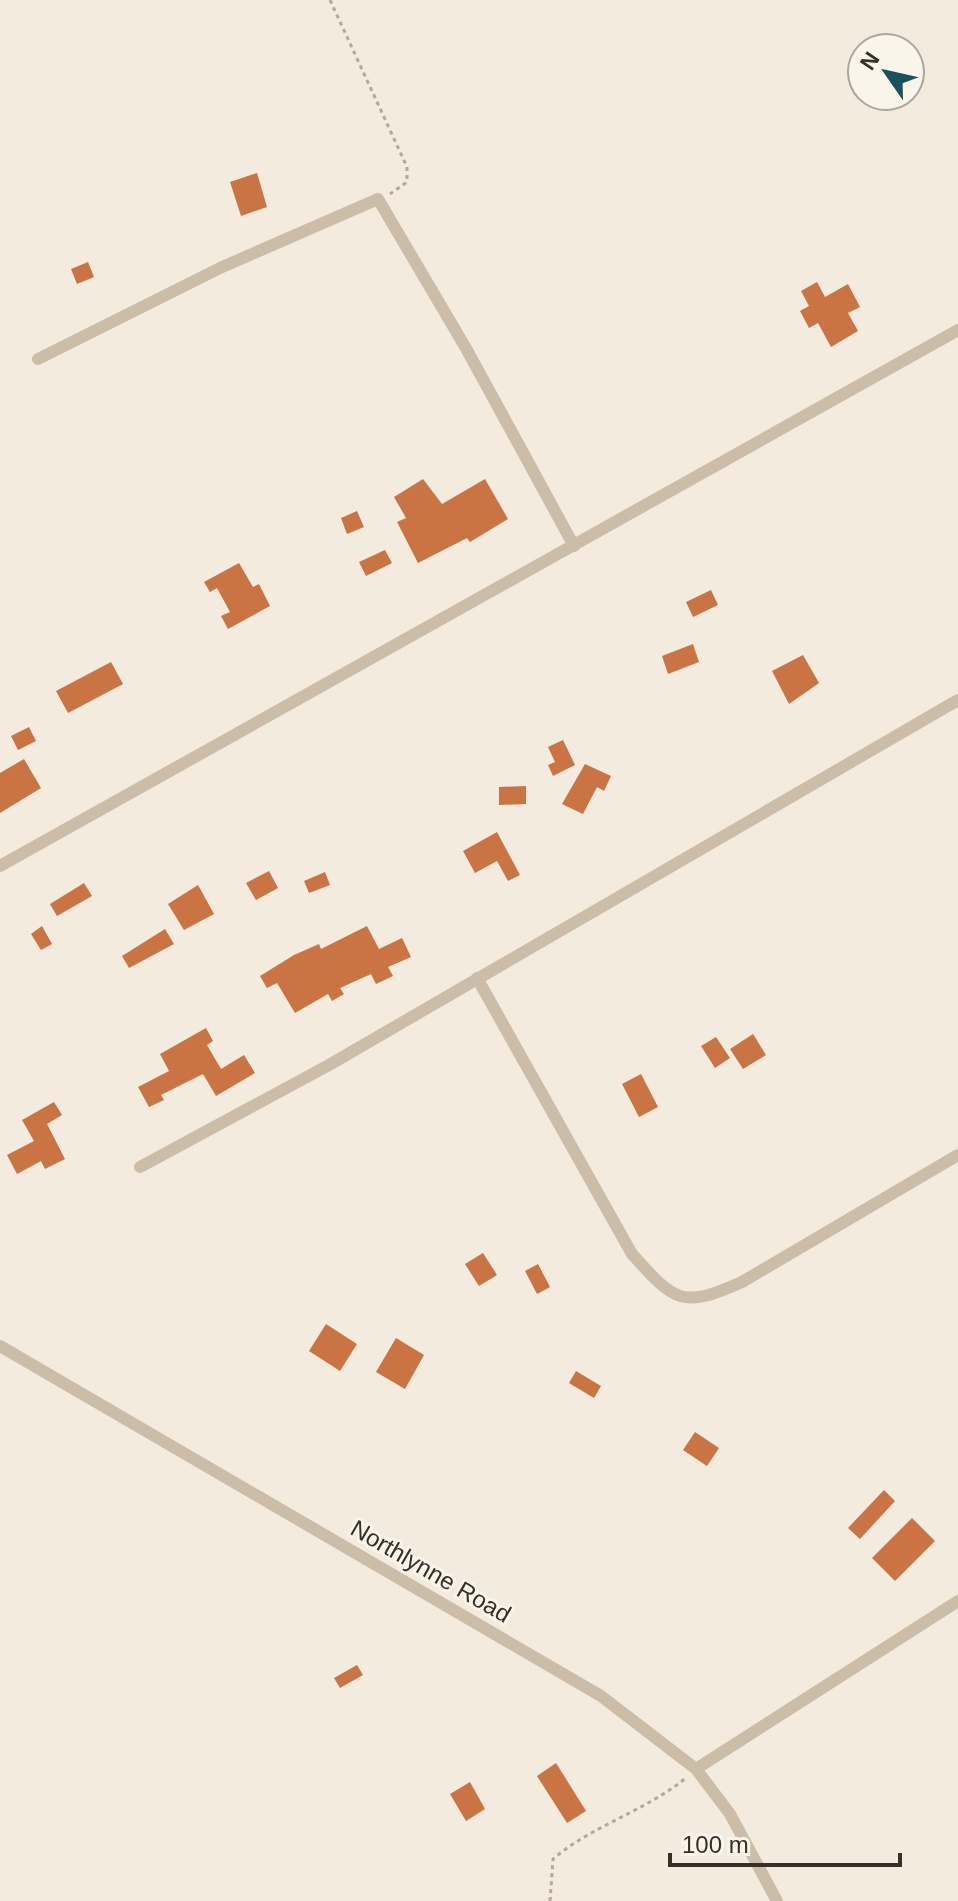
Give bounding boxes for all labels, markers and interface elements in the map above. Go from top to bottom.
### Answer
north arrow [846,32,926,112]
text: N [855,48,885,75]
street label: Northlynne Road [346,1514,516,1628]
scale bar [670,1817,900,1867]
text: 100 m [682,1831,749,1858]

